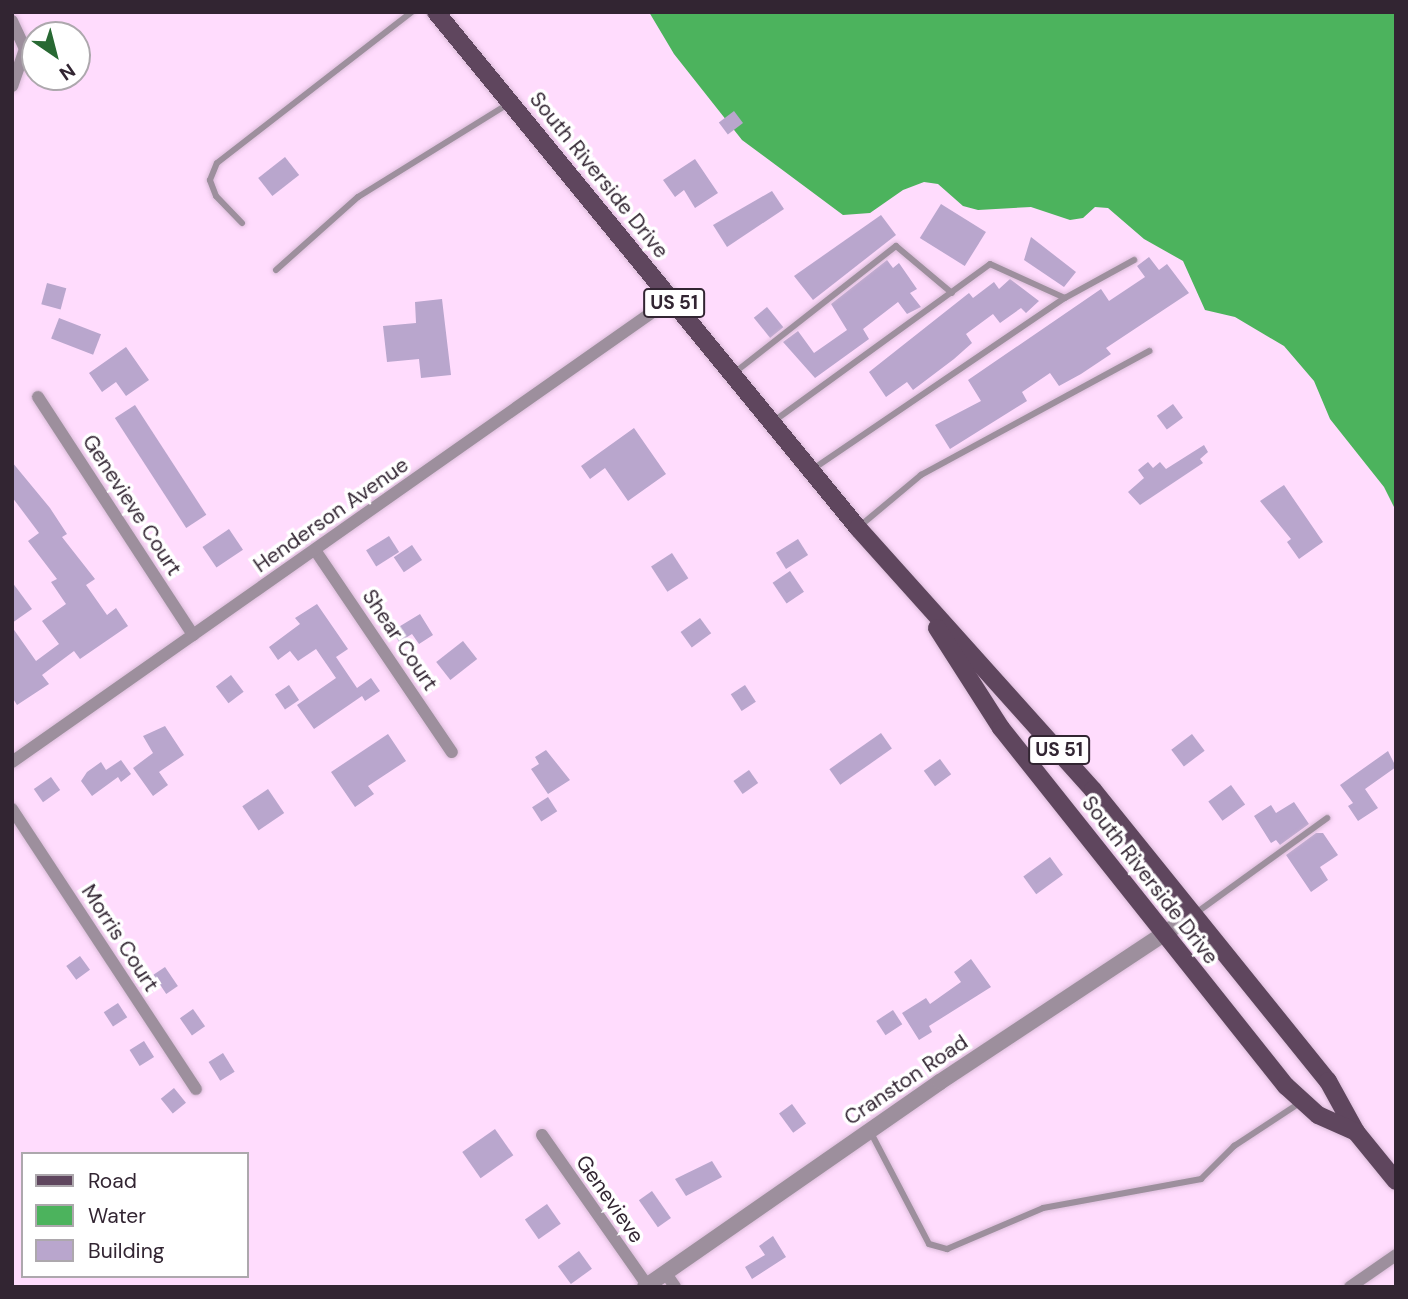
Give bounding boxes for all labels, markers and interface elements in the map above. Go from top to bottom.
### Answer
north arrow [21,21,91,91]
text: N [54,58,80,86]
street label: South Riverside Drive [524,87,674,263]
road number: US 51 [642,288,706,318]
street label: Genevieve Court [77,430,187,580]
street label: Henderson Avenue [249,452,413,578]
street label: Shear Court [357,585,443,695]
road number: US 51 [1028,734,1090,765]
street label: South Riverside Drive [1077,791,1223,969]
street label: Morris Court [76,880,164,996]
street label: Cranston Road [840,1029,972,1131]
street label: Genevieve [571,1150,649,1248]
legend [21,1152,248,1278]
text: Road [88,1167,137,1195]
text: Water [88,1202,146,1230]
text: Building [88,1237,164,1265]

